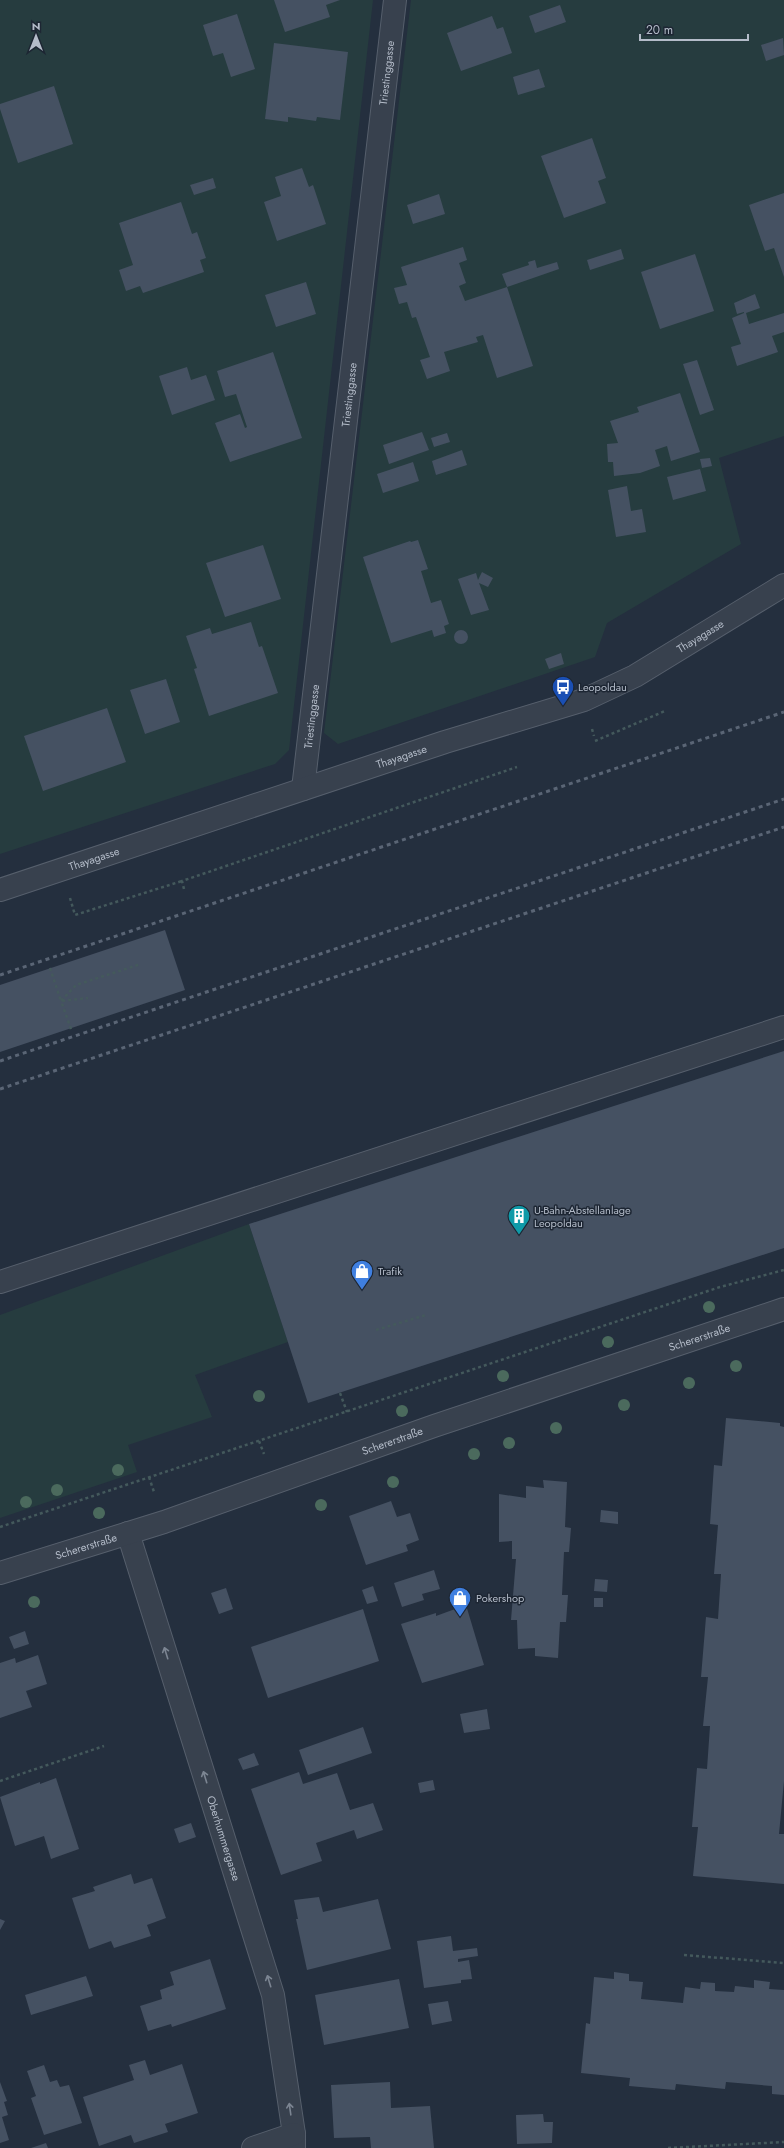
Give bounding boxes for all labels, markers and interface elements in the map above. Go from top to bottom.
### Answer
north arrow [16,16,56,56]
scale bar [640,16,748,42]
text: N [32,18,40,34]
text: 20 m [646,21,673,39]
street label: Triestinggasse [375,39,398,106]
street label: Triestinggasse [337,361,361,428]
street label: Thayagasse [674,615,727,657]
bus stop icon: Leopoldau [550,674,576,707]
place label: Leopoldau [578,679,627,695]
street label: Triestinggasse [300,683,323,750]
street label: Thayagasse [374,741,429,772]
street label: Thayagasse [67,843,122,875]
place label: U-Bahn-Abstellanlage Leopoldau [534,1202,631,1231]
building icon: U-Bahn-Abstellanlage Leopoldau [506,1203,532,1236]
shop icon: Trafik [349,1258,375,1291]
place label: Trafik [378,1263,402,1279]
street label: Schererstraße [666,1320,732,1355]
street label: Schererstraße [359,1422,425,1459]
street label: Schererstraße [53,1529,119,1563]
shop icon: Pokershop [447,1585,473,1618]
place label: Pokershop [476,1590,524,1606]
one-way arrow [162,1647,169,1660]
one-way arrow [201,1771,208,1784]
street label: Oberhummergasse [203,1794,245,1883]
one-way arrow [265,1975,272,1988]
one-way arrow [286,2103,294,2116]

